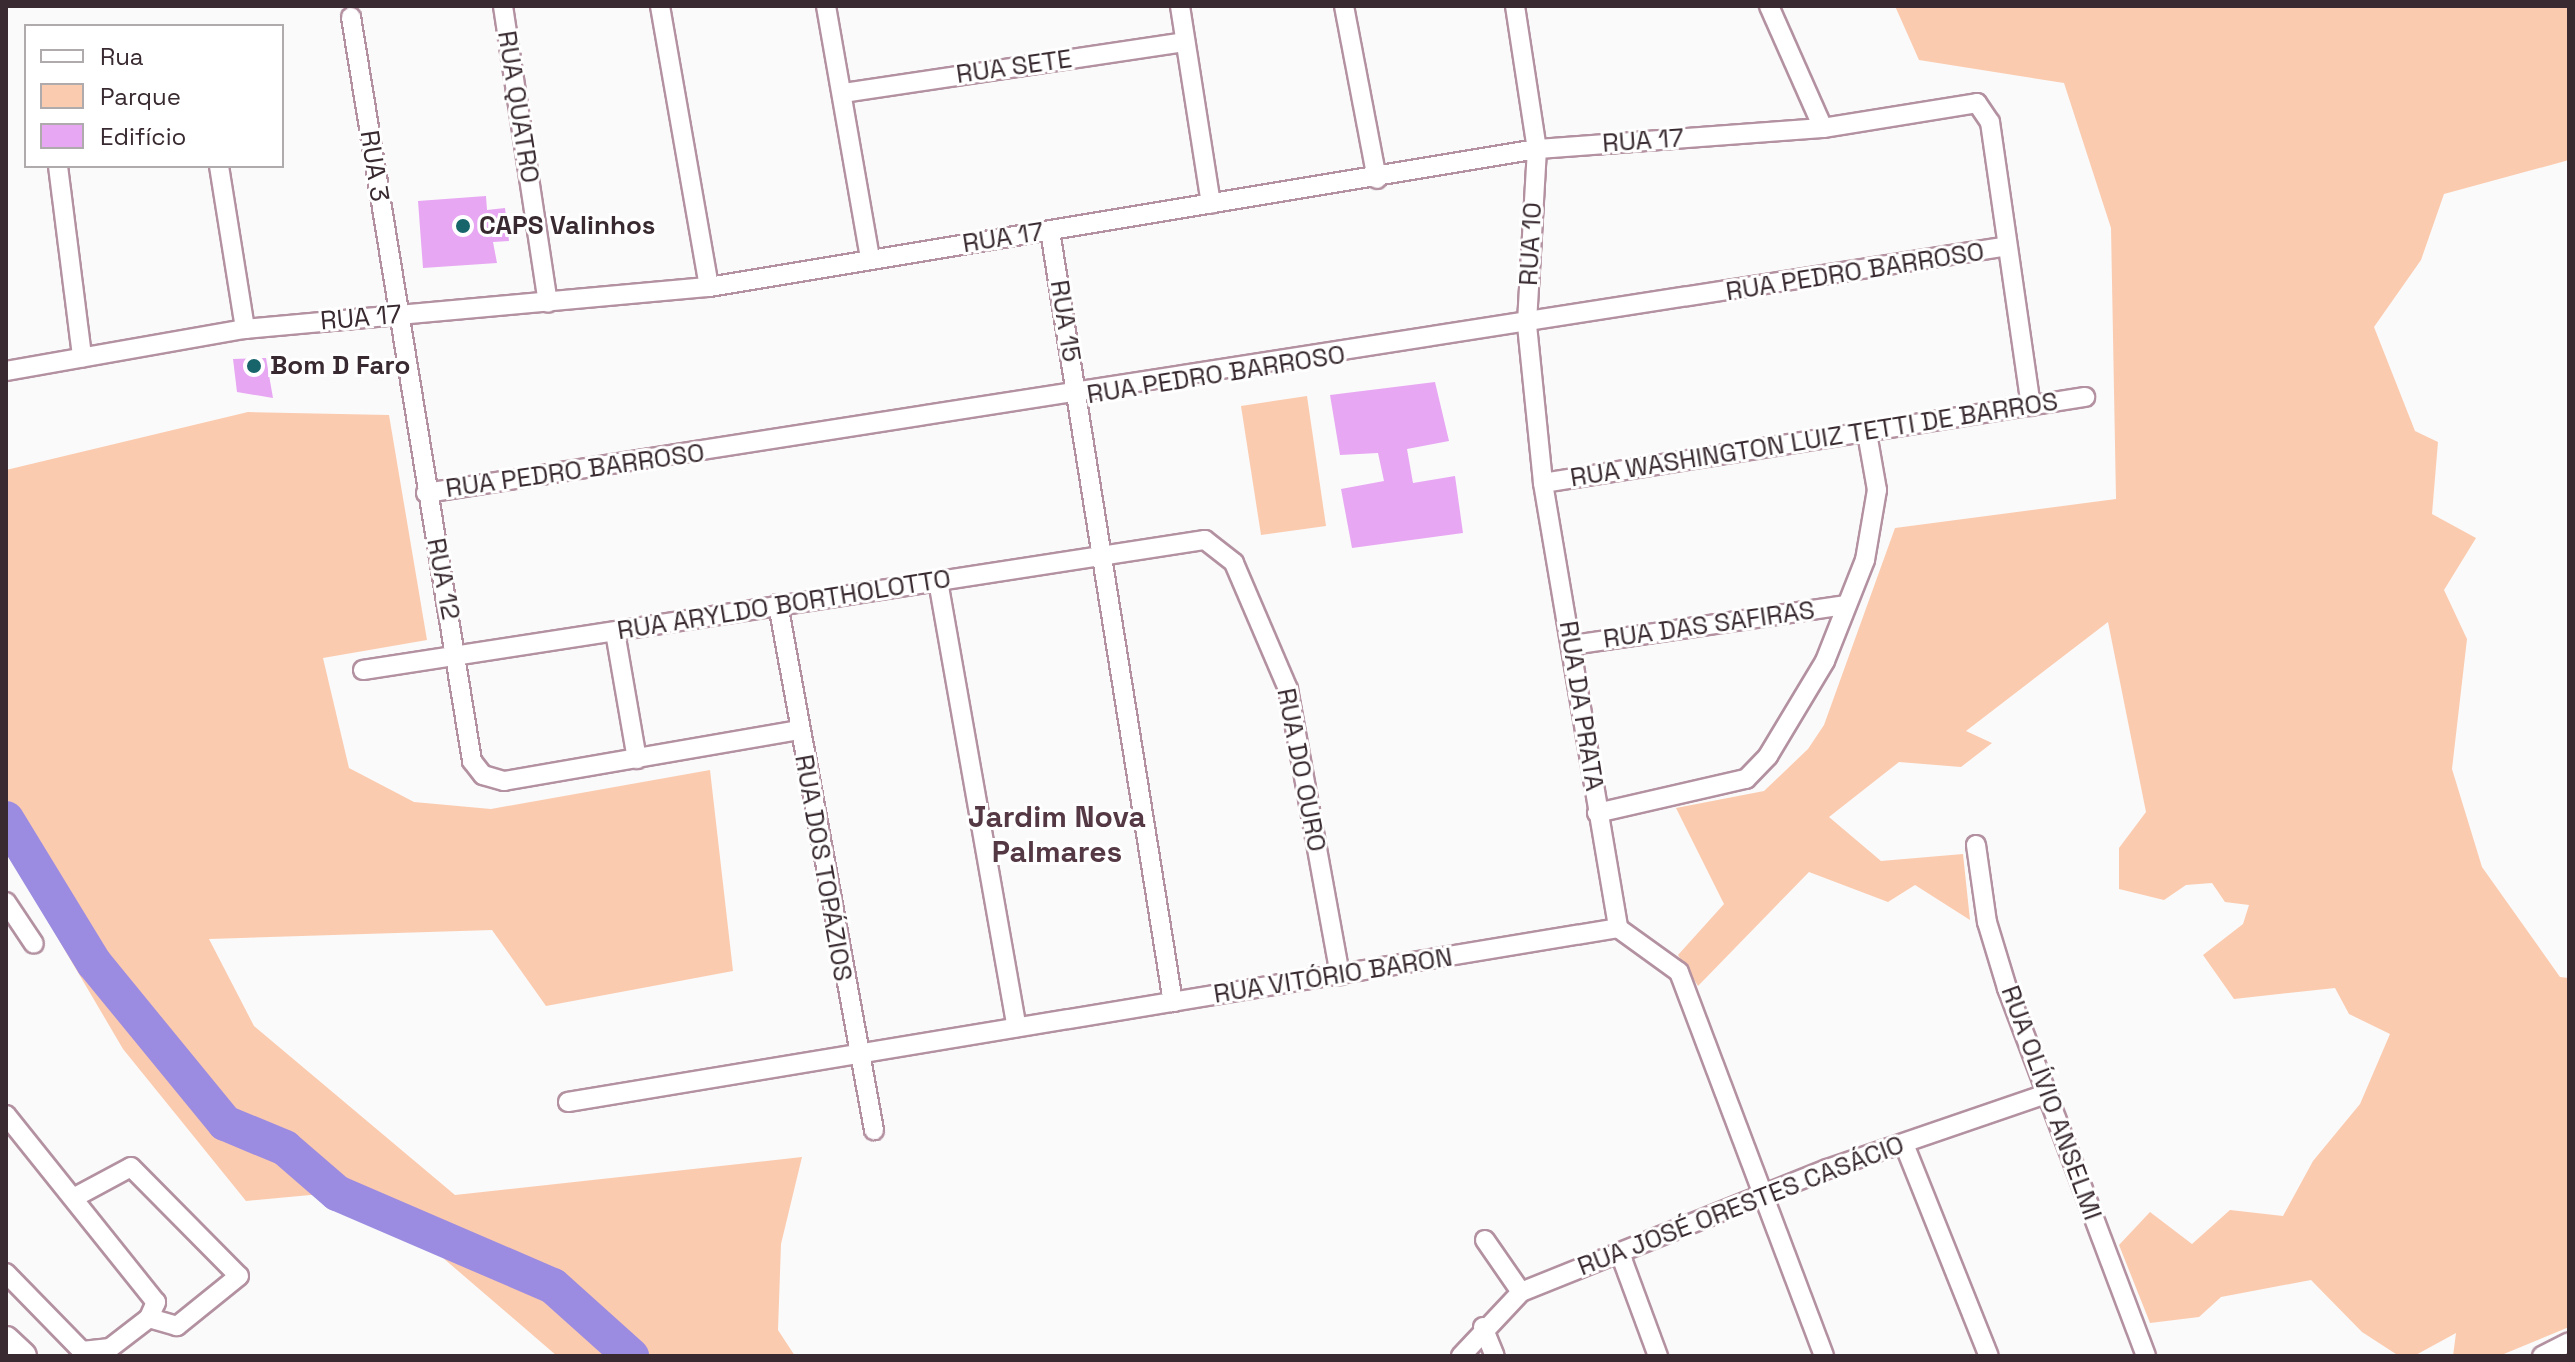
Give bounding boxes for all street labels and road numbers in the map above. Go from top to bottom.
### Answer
street label: RUA QUATRO [491,28,545,186]
street label: RUA SETE [954,43,1074,91]
street label: RUA 17 [1601,123,1685,159]
street label: RUA 3 [353,128,395,204]
street label: RUA 10 [1513,201,1549,287]
street label: RUA 17 [960,216,1046,260]
street label: RUA PEDRO BARROSO [1723,236,1987,308]
street label: RUA 15 [1043,278,1087,364]
street label: RUA 17 [319,299,403,337]
street label: RUA PEDRO BARROSO [1084,339,1348,411]
street label: RUA WASHINGTON LUIZ TETTI DE BARROS [1567,386,2061,494]
street label: RUA PEDRO BARROSO [443,437,707,505]
street label: RUA 12 [420,535,466,623]
street label: RUA ARYLDO BORTHOLOTTO [615,563,953,647]
street label: RUA DAS SAFIRAS [1601,595,1817,655]
street label: RUA DA PRATA [1552,618,1610,794]
street label: RUA DO OURO [1270,685,1332,855]
street label: RUA DOS TOPÁZIOS [788,752,858,984]
street label: RUA VITÓRIO BARON [1211,942,1455,1010]
street label: RUA OLÍVIO ANSELMI [1994,981,2108,1225]
street label: RUA JOSÉ ORESTES CASÁCIO [1573,1129,1909,1283]

